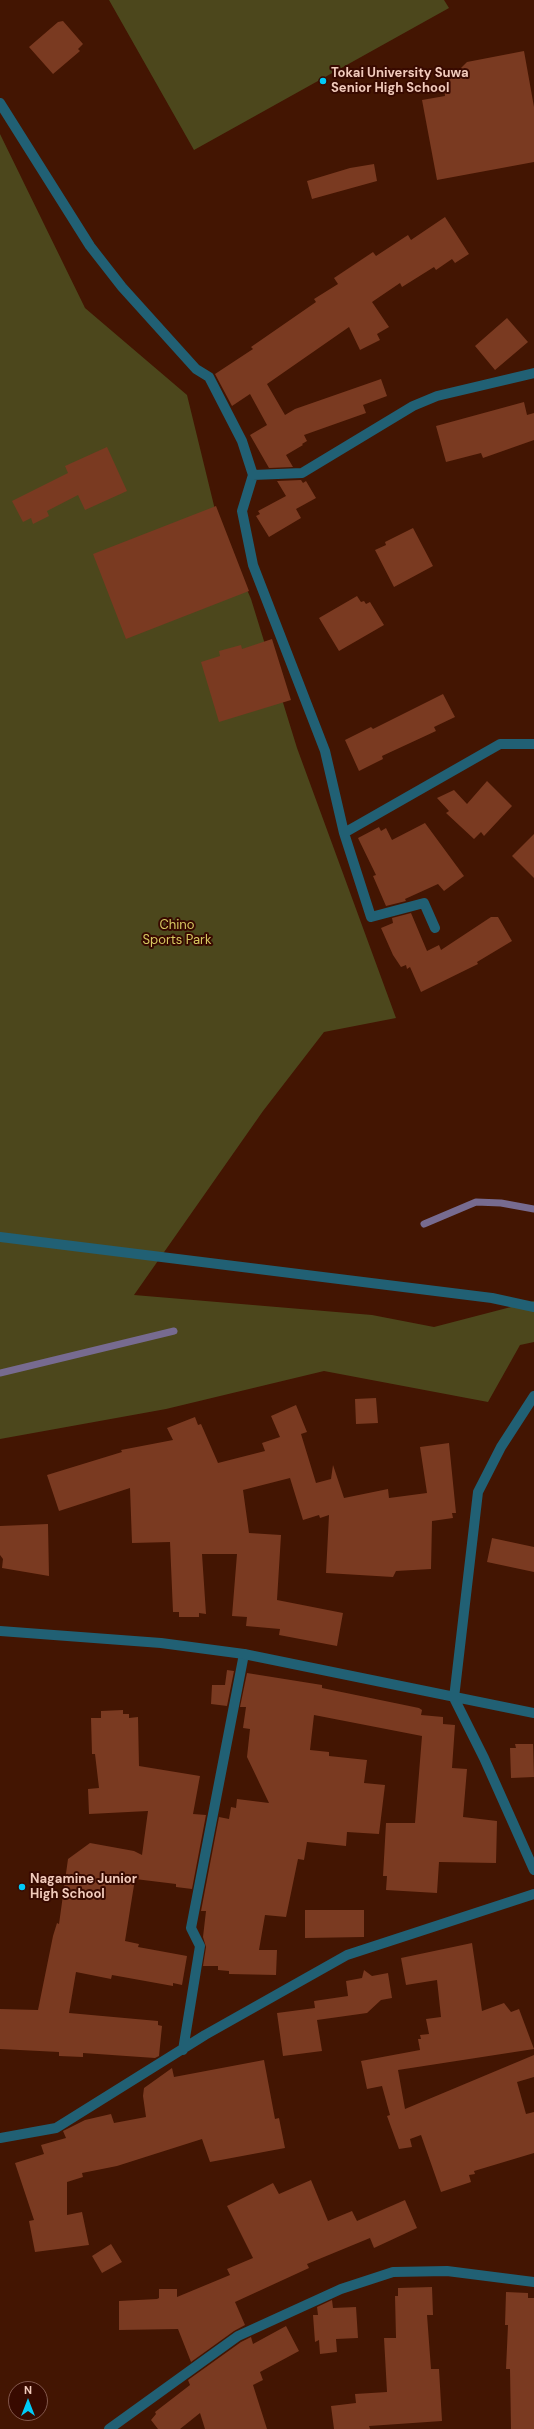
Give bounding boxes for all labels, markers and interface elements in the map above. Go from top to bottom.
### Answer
place label: Tokai University Suwa Senior High School [331,66,469,97]
marker: Tokai University Suwa Senior High School [318,76,328,86]
park label: Chino Sports Park [143,918,211,949]
place label: Nagamine Junior High School [30,1872,137,1903]
marker: Nagamine Junior High School [17,1882,27,1892]
north arrow [8,2381,48,2421]
text: N [24,2383,32,2397]

